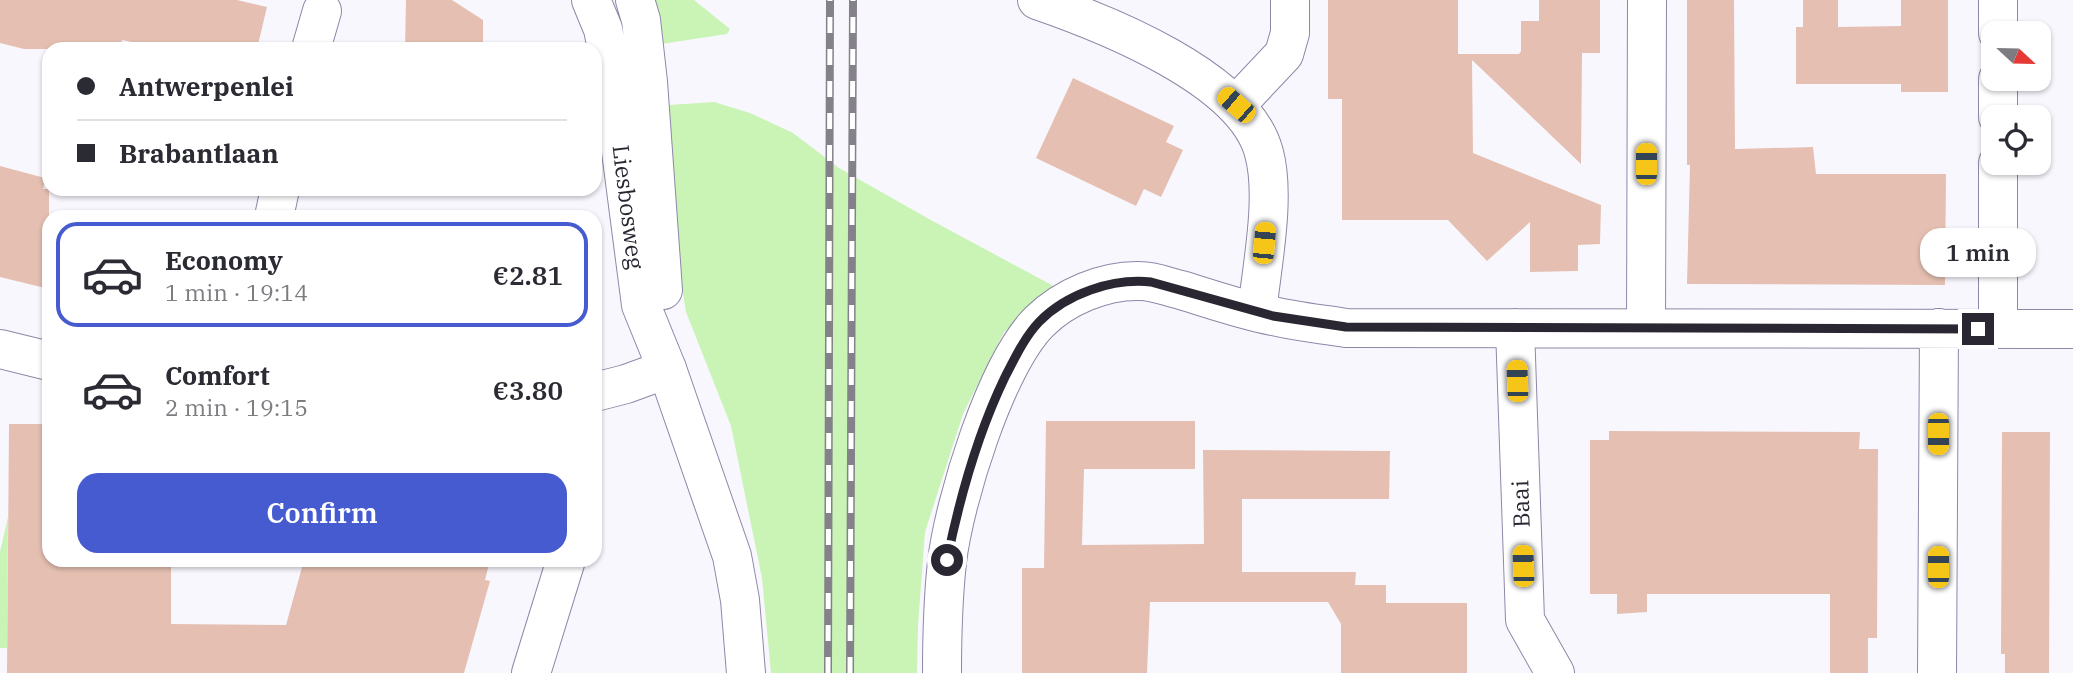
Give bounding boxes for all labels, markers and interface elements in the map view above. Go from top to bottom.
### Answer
north arrow [1981,21,2051,91]
map controls [1981,21,2051,175]
text: Antwerpenlei [119,69,294,103]
car [1214,83,1259,127]
button: locate [1981,105,2051,175]
text: Brabantlaan [119,136,279,170]
street label: Liesbosweg [606,143,652,271]
car [1636,143,1657,185]
car [1252,221,1277,265]
callout: 1 min [1920,228,2036,276]
text: 1 min [1946,237,2010,267]
icon: car [81,243,144,306]
text: Economy [165,243,283,277]
text: €2.81 [493,258,563,292]
text: 1 min · 19:14 [165,277,308,307]
route end [1962,313,1994,345]
icon: car [81,358,144,421]
text: Comfort [165,358,270,392]
car [1506,360,1529,402]
text: €3.80 [493,373,563,407]
text: 2 min · 19:15 [165,392,308,422]
car [1928,413,1949,455]
button: Confirm [77,473,567,553]
street label: Baai [1504,480,1536,528]
route start [931,544,963,576]
car [1512,545,1535,587]
car [1928,546,1949,588]

